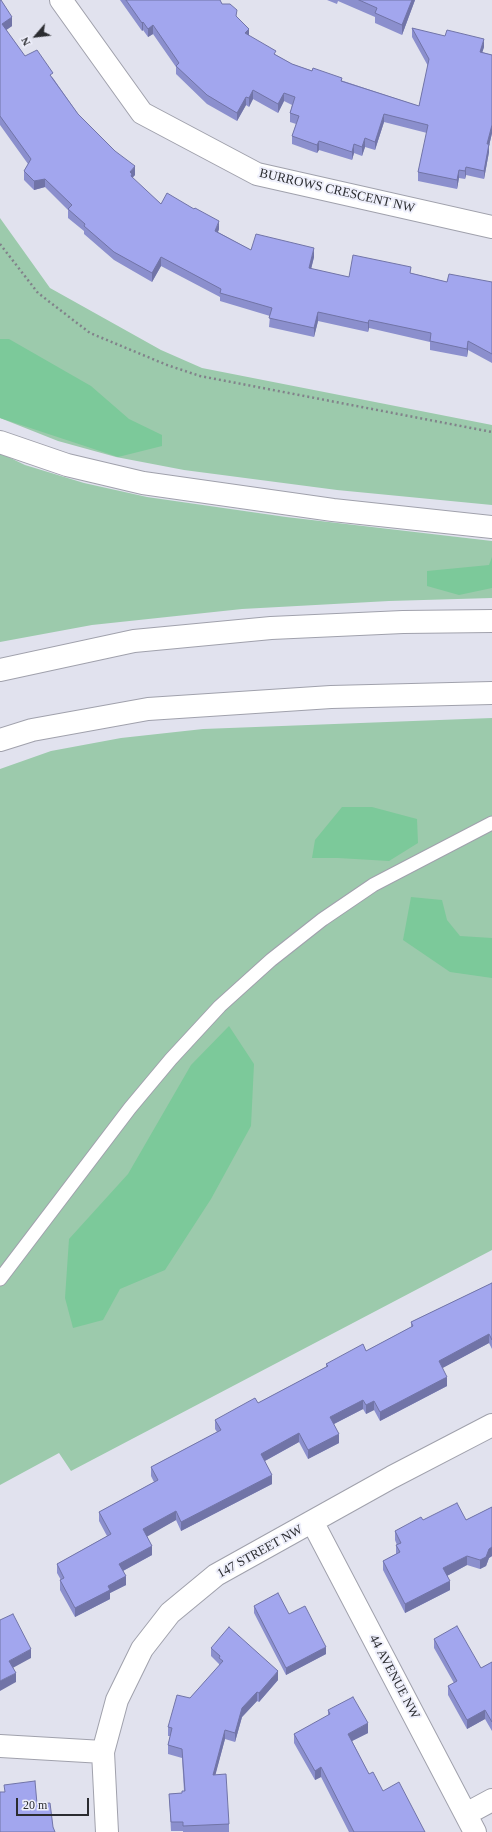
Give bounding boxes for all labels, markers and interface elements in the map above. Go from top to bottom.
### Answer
north arrow [16,16,56,56]
text: N [18,35,33,48]
street label: BURROWS CRESCENT NW [258,166,416,216]
street label: 147 STREET NW [215,1522,305,1582]
street label: 44 AVENUE NW [365,1632,423,1722]
scale bar [18,1790,91,1816]
text: 20 m [23,1798,47,1812]

